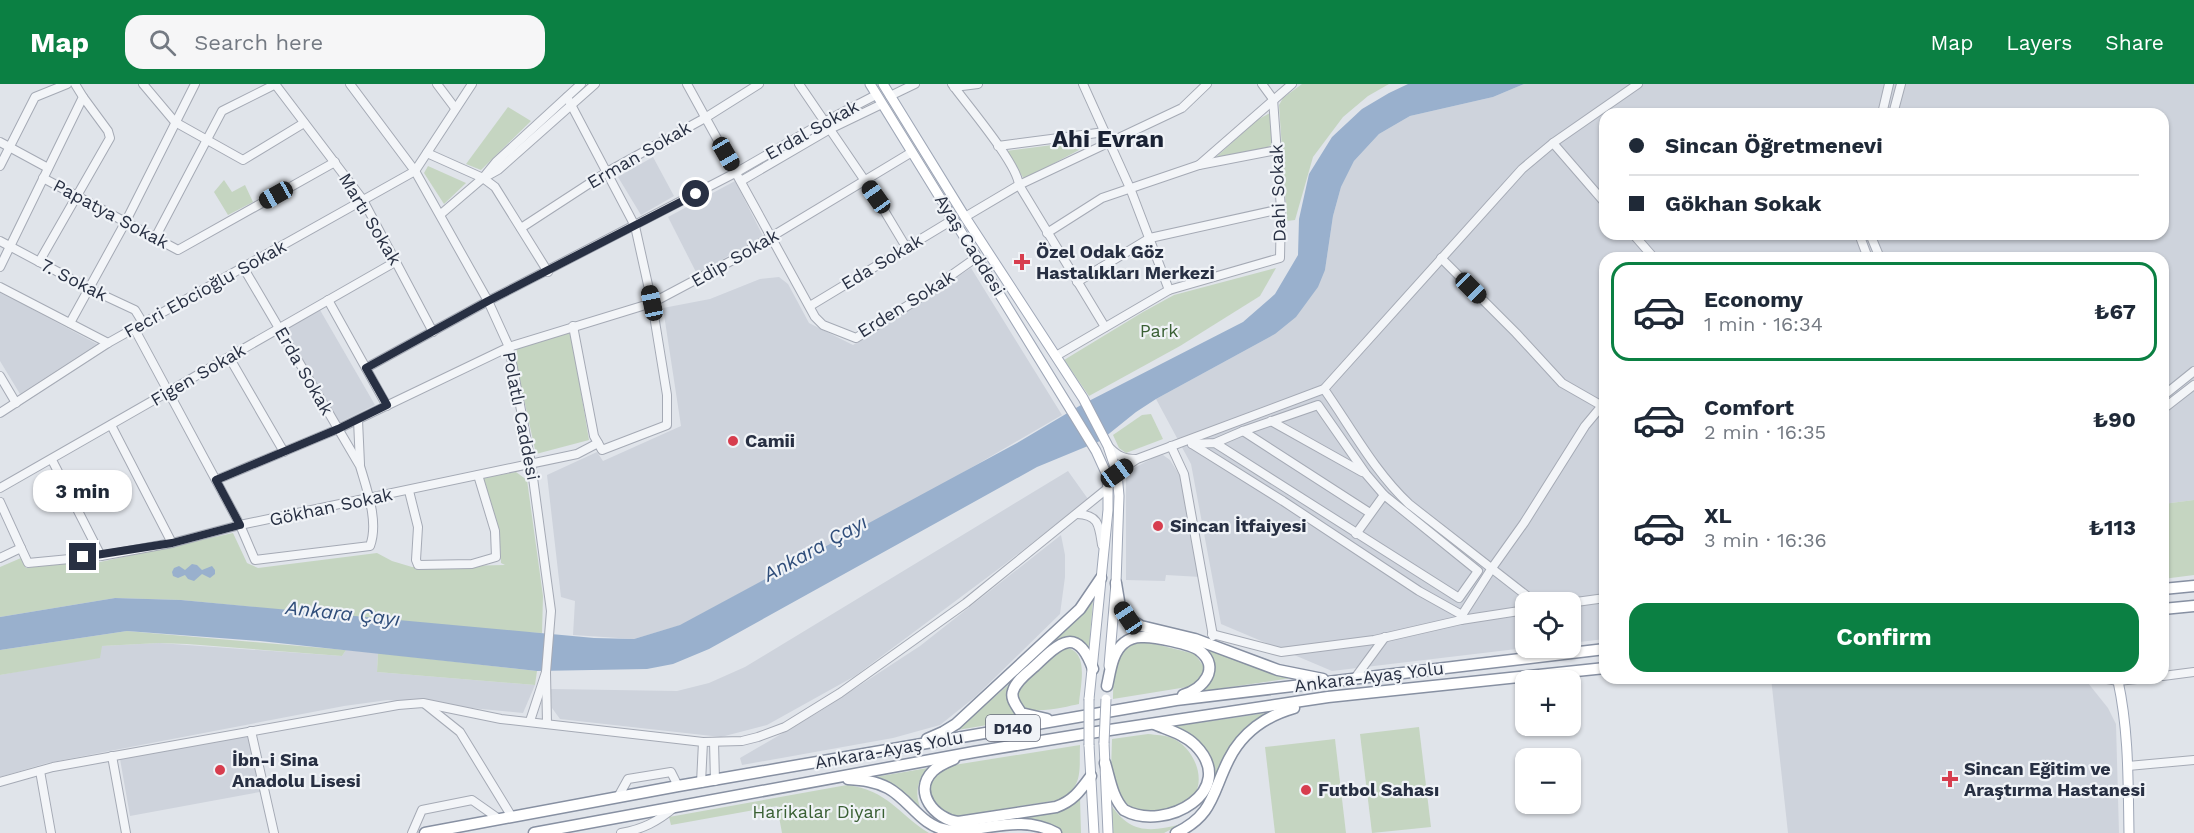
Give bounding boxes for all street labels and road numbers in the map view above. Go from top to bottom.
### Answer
street label: Erdal Sokak [761,95,862,164]
street label: Erman Sokak [583,116,694,193]
street label: Dahi Sokak [1265,144,1290,242]
street label: Martı Sokak [335,169,406,269]
street label: Papatya Sokak [50,174,172,253]
street label: Ayaş Caddesi [931,190,1010,299]
street label: Edip Sokak [687,224,782,291]
street label: Eda Sokak [837,229,926,294]
street label: Fecri Ebcioğlu Sokak [120,235,290,342]
street label: 7. Sokak [37,254,111,305]
street label: Erden Sokak [853,265,958,342]
street label: Erda Sokak [271,323,338,419]
street label: Figen Sokak [147,339,249,410]
street label: Polatlı Caddesi [499,350,544,482]
street label: Gökhan Sokak [267,483,394,530]
street label: Ankara-Ayaş Yolu [1293,657,1445,696]
road number: D140 [986,715,1040,741]
street label: Ankara-Ayaş Yolu [813,726,965,773]

